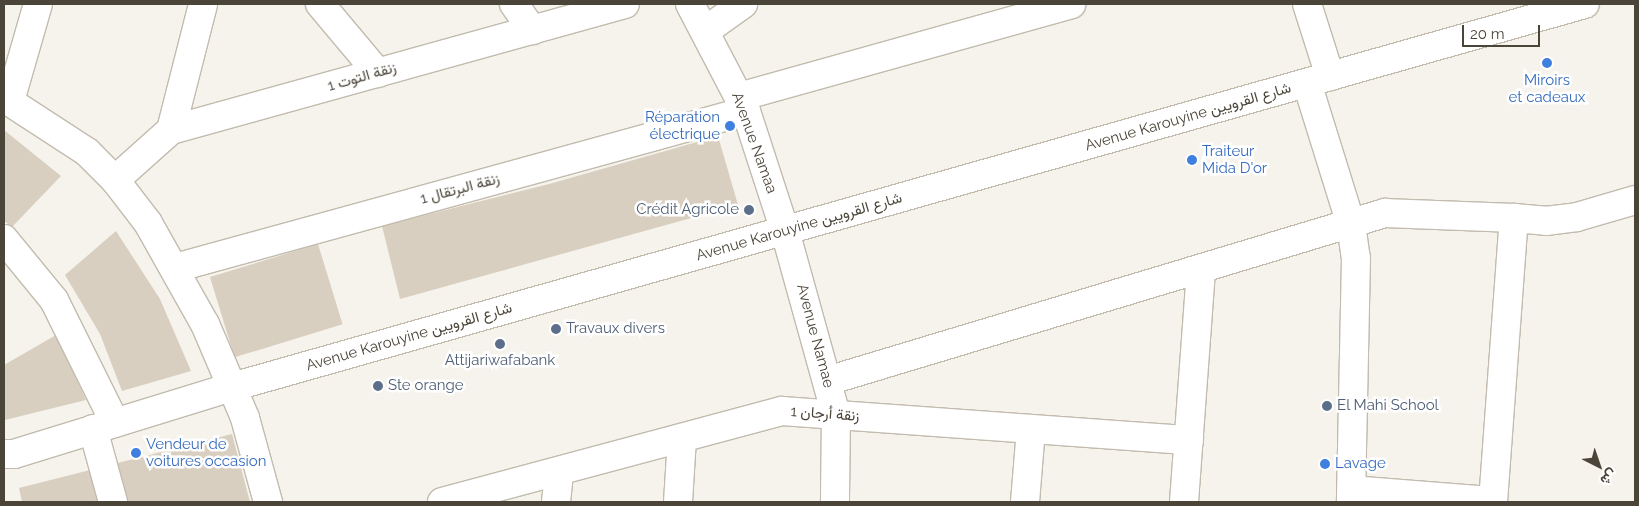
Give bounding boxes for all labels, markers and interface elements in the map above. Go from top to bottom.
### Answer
scale bar [1464,15,1542,47]
text: 20 m [1470,25,1505,43]
marker: Miroirs et cadeaux [1541,57,1553,69]
street label: زنقة التوت 1 [326,59,398,95]
place label: Miroirs et cadeaux [1509,71,1585,106]
street label: Avenue Karouyine شارع القرويين [1083,79,1293,155]
street label: Avenue Namaa [727,90,781,196]
place label: Réparation électrique [645,108,720,143]
marker: Réparation électrique [724,120,736,132]
place label: Traiteur Mida D'or [1202,142,1267,177]
marker: Traiteur Mida D'or [1186,154,1198,166]
street label: زنقة البرتقال 1 [418,170,502,208]
street label: Avenue Karouyine شارع القرويين [694,189,904,265]
place label: Crédit Agricole [636,201,739,219]
marker: Crédit Agricole [743,204,755,216]
street label: Avenue Namae [792,282,838,390]
street label: Avenue Karouyine شارع القرويين [304,299,514,375]
place label: Travaux divers [566,320,665,338]
marker: Travaux divers [550,323,562,335]
marker: Attijariwafabank [494,338,506,350]
place label: Attijariwafabank [445,352,555,370]
place label: Ste orange [388,377,464,395]
marker: Ste orange [372,380,384,392]
place label: El Mahi School [1337,397,1439,415]
marker: El Mahi School [1321,400,1333,412]
street label: زنقة أرجان 1 [790,403,860,425]
place label: Vendeur de voitures occasion [146,435,266,470]
north arrow [1574,441,1624,491]
marker: Vendeur de voitures occasion [130,447,142,459]
place label: Lavage [1335,455,1386,473]
marker: Lavage [1319,458,1331,470]
text: ش [1597,466,1620,489]

